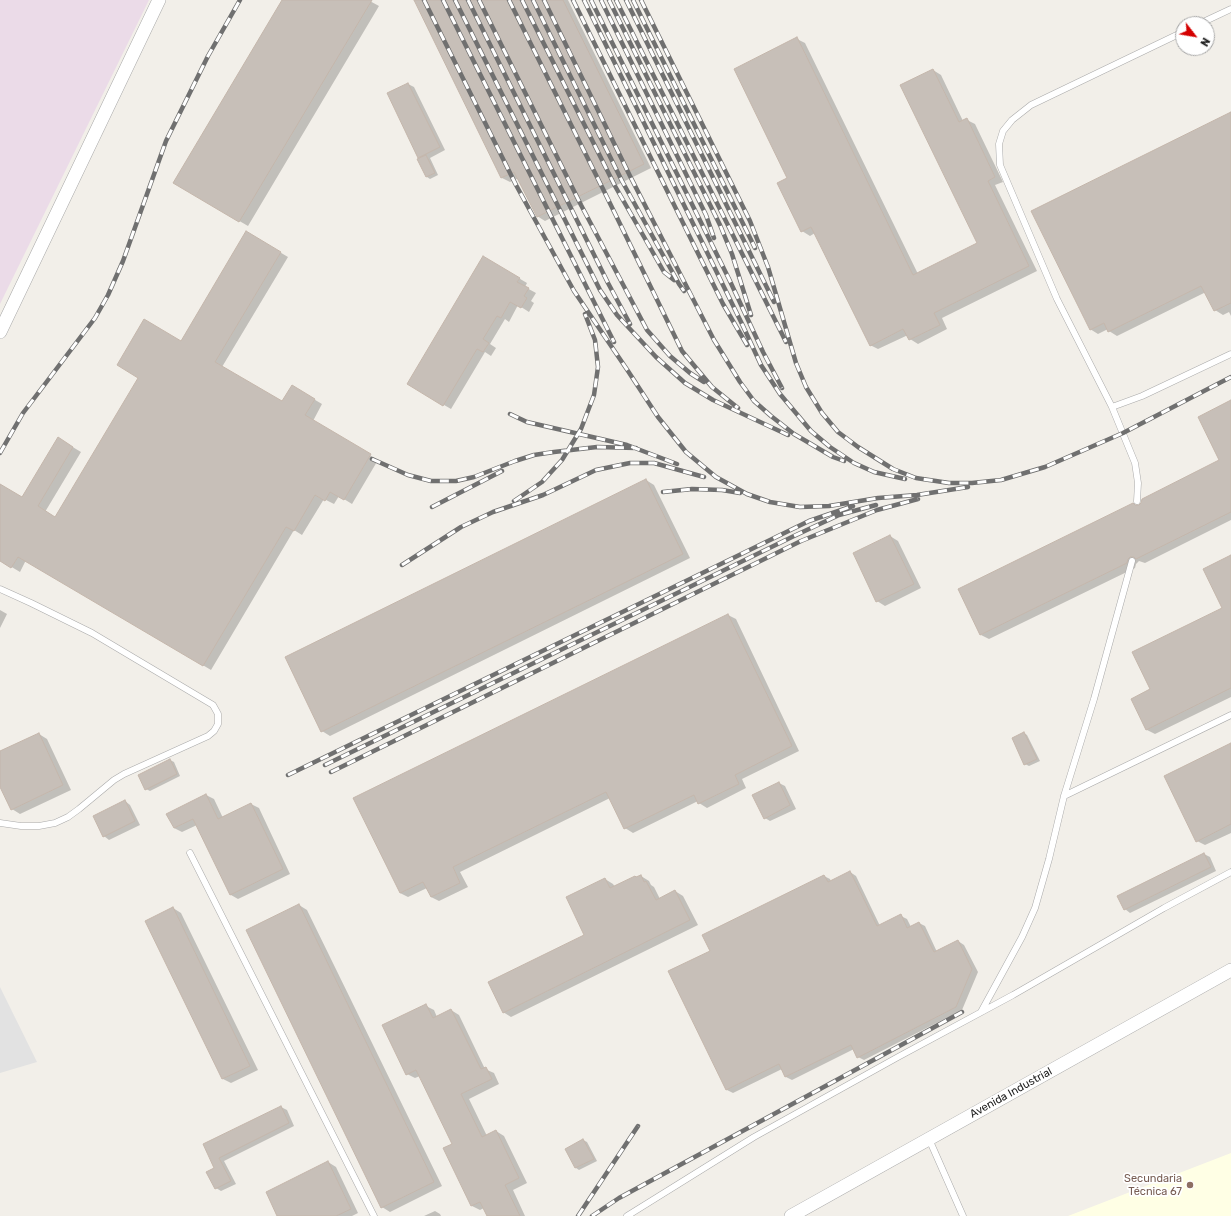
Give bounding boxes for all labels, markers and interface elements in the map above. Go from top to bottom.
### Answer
north arrow [1175,16,1215,56]
text: N [1197,35,1212,49]
street label: Avenida Industrial [968,1065,1054,1121]
place label: Secundaria Técnica 67 [1124,1172,1182,1198]
marker: Secundaria Técnica 67 [1185,1180,1195,1190]

